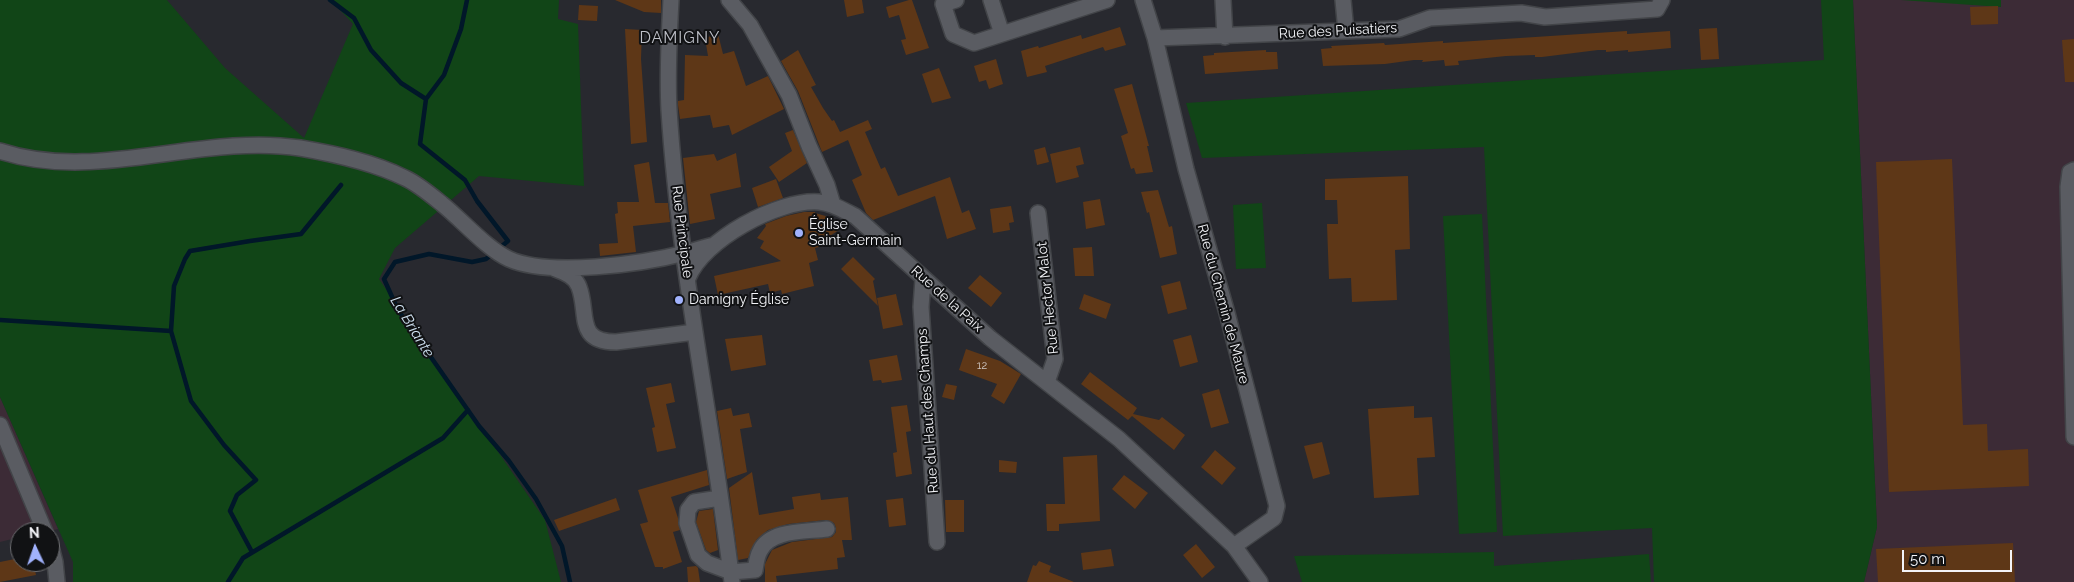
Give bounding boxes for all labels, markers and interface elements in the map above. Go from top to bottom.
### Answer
street label: Rue des Puisatiers [1278,20,1398,42]
district label: DAMIGNY [639,28,721,48]
street label: Rue Principale [668,185,696,279]
place label: Église Saint-Germain [809,217,902,250]
street label: Rue du Chemin de Maure [1194,222,1252,386]
marker: Église Saint-Germain [793,227,805,239]
street label: Rue Hector Malot [1034,241,1062,355]
street label: Rue de la Paix [908,262,986,336]
place label: Damigny Église [689,292,789,308]
water label: La Briante [386,293,438,361]
marker: Damigny Église [673,294,685,306]
street label: Rue du Haut des Champs [914,328,942,494]
house number: 12 [977,359,987,373]
north arrow [10,522,60,572]
text: N [29,525,40,541]
scale bar [1904,540,2014,572]
text: 50 m [1910,550,1945,568]

